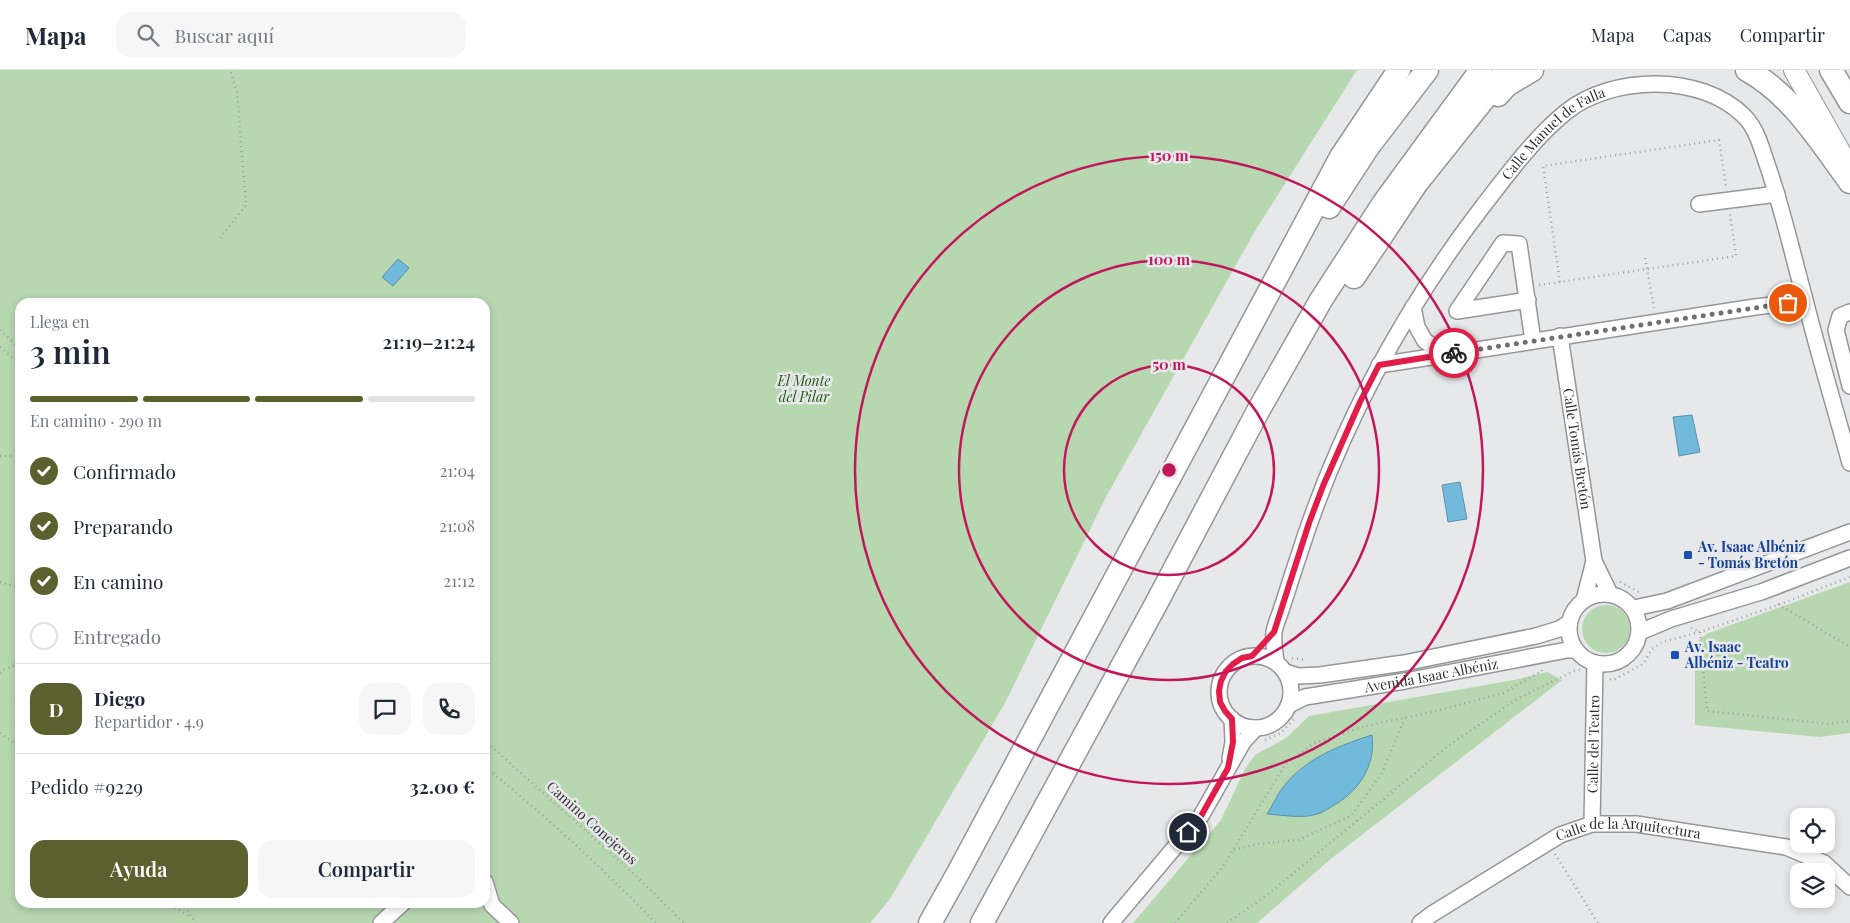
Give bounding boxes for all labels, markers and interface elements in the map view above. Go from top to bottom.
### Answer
search box [116,12,466,57]
text: Mapa [25,19,86,51]
icon: search [134,21,162,49]
text: Buscar aquí [174,22,274,48]
text: Mapa [1591,23,1635,47]
text: Capas [1663,23,1712,47]
text: Compartir [1740,23,1825,47]
street label: Calle Manuel de Falla [1497,82,1607,184]
text: 150 m [1149,145,1189,165]
text: 100 m [1148,249,1191,269]
pin [1767,282,1809,324]
icon: bag [1774,289,1802,317]
text: Llega en [30,311,90,332]
text: 21:19–21:24 [383,328,475,354]
courier [1429,328,1479,378]
text: 3 min [30,329,111,372]
icon: bike [1440,339,1468,367]
text: 50 m [1152,354,1186,374]
park label: El Monte del Pilar [777,371,830,406]
street label: Calle Tomás Bretón [1559,387,1596,511]
text: En camino · 290 m [30,410,162,431]
icon: check [30,457,58,485]
text: Confirmado [73,458,176,484]
text: 21:04 [440,460,475,481]
centre of rings [1160,461,1178,479]
icon: check [30,512,58,540]
text: Preparando [73,513,173,539]
text: 21:08 [439,515,475,536]
place label: Av. Isaac Albéniz - Tomás Bretón [1697,537,1806,572]
marker: Av. Isaac Albéniz - Tomás Bretón [1682,549,1694,561]
icon: check [30,567,58,595]
text: En camino [73,568,164,594]
text: 21:12 [444,570,475,591]
text: Entregado [73,623,161,649]
place label: Av. Isaac Albéniz - Teatro [1684,637,1789,672]
marker: Av. Isaac Albéniz - Teatro [1669,649,1681,661]
street label: Avenida Isaac Albéniz [1362,653,1500,696]
button: chat [359,683,411,735]
button: phone [423,683,475,735]
text: Diego [94,685,145,711]
street label: Calle del Teatro [1583,694,1603,793]
text: D [49,696,63,722]
text: Repartidor · 4.9 [94,711,204,732]
text: Pedido #9229 [30,773,143,799]
text: 32.00 € [410,773,475,799]
street label: Camino Conejeros [543,777,642,869]
map controls [1790,808,1835,908]
button: locate [1790,808,1835,853]
pin [1167,811,1209,853]
street label: Calle de la Arquitectura [1553,814,1702,845]
icon: home [1174,818,1202,846]
button: Ayuda [30,840,248,898]
button: Compartir [258,840,475,898]
button: layers [1790,863,1835,908]

